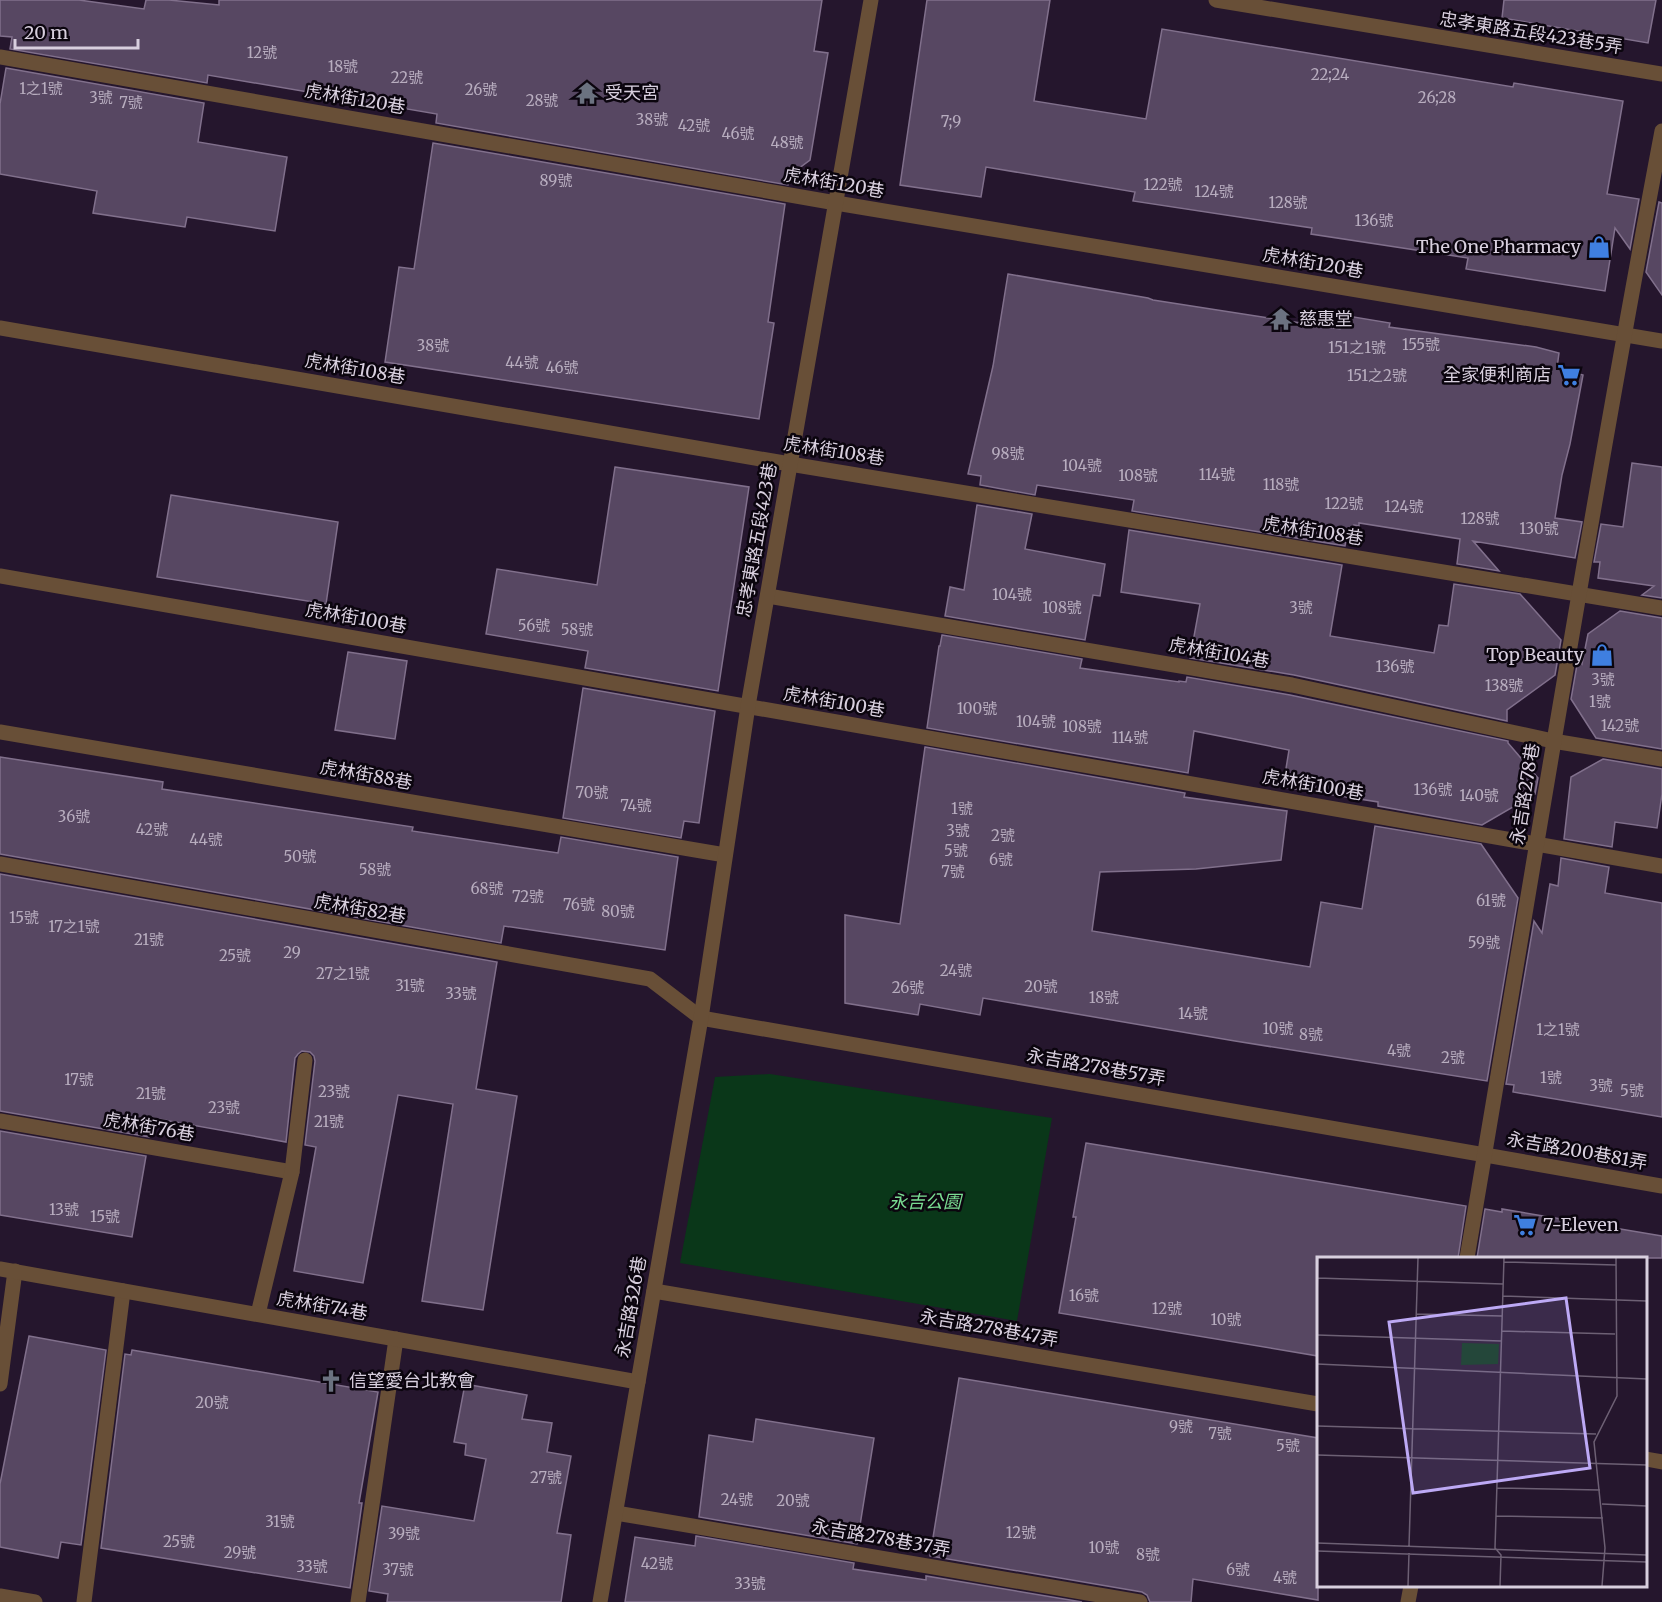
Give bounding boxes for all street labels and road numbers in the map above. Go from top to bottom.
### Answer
street label: 忠孝東路五段423巷5弄 [1438,7,1624,58]
street label: 虎林街120巷 [303,78,407,119]
street label: 虎林街120巷 [782,162,886,203]
street label: 虎林街120巷 [1261,242,1365,283]
street label: 虎林街108巷 [303,348,407,389]
street label: 虎林街108巷 [782,431,886,470]
street label: 忠孝東路五段423巷 [732,461,781,619]
street label: 虎林街108巷 [1261,511,1365,550]
street label: 虎林街100巷 [304,597,409,638]
street label: 虎林街104巷 [1167,632,1271,673]
street label: 虎林街100巷 [782,681,887,722]
street label: 永吉路278巷 [1505,741,1544,846]
street label: 虎林街88巷 [318,755,414,794]
street label: 虎林街100巷 [1261,764,1366,805]
street label: 虎林街82巷 [312,889,408,928]
street label: 永吉路278巷57弄 [1025,1043,1167,1090]
street label: 虎林街76巷 [102,1107,196,1146]
street label: 永吉路200巷81弄 [1505,1127,1649,1174]
street label: 永吉路326巷 [610,1254,651,1360]
street label: 虎林街74巷 [275,1286,369,1325]
street label: 永吉路278巷47弄 [918,1304,1060,1351]
street label: 永吉路278巷37弄 [810,1514,952,1561]

